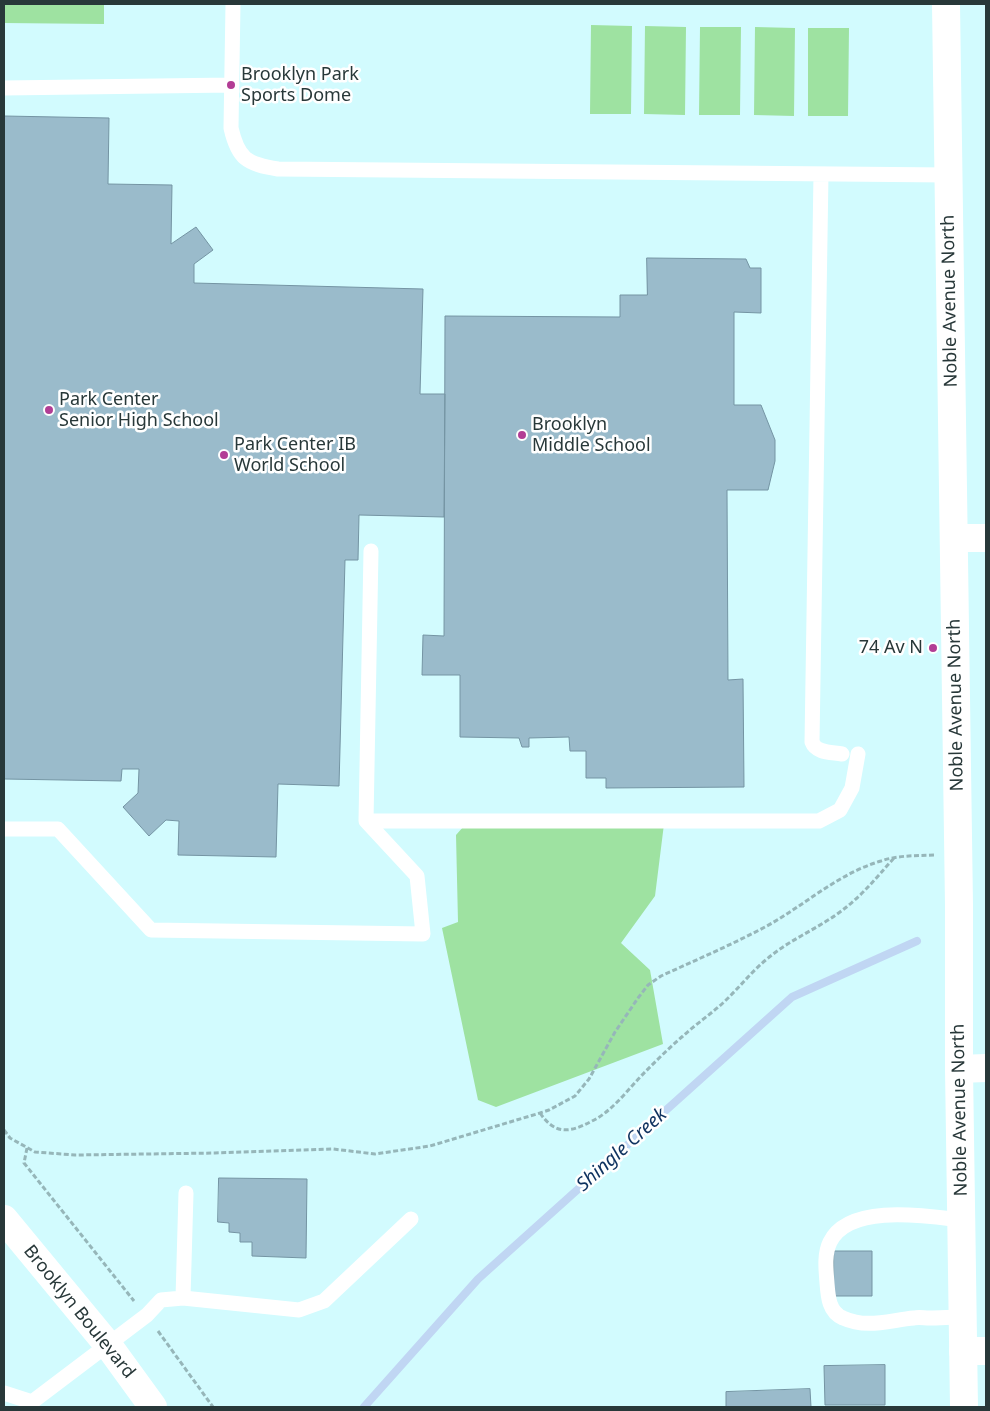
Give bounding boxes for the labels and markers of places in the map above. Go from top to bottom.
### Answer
place label: Brooklyn Park Sports Dome [241,64,359,106]
marker: Brooklyn Park Sports Dome [225,79,237,91]
place label: Park Center Senior High School [59,389,219,432]
marker: Park Center Senior High School [43,404,55,416]
place label: Brooklyn Middle School [532,414,651,456]
marker: Brooklyn Middle School [516,429,528,441]
place label: Park Center IB World School [234,434,356,476]
marker: Park Center IB World School [218,449,230,461]
place label: 74 Av N [859,637,923,659]
marker: 74 Av N [927,642,939,654]

